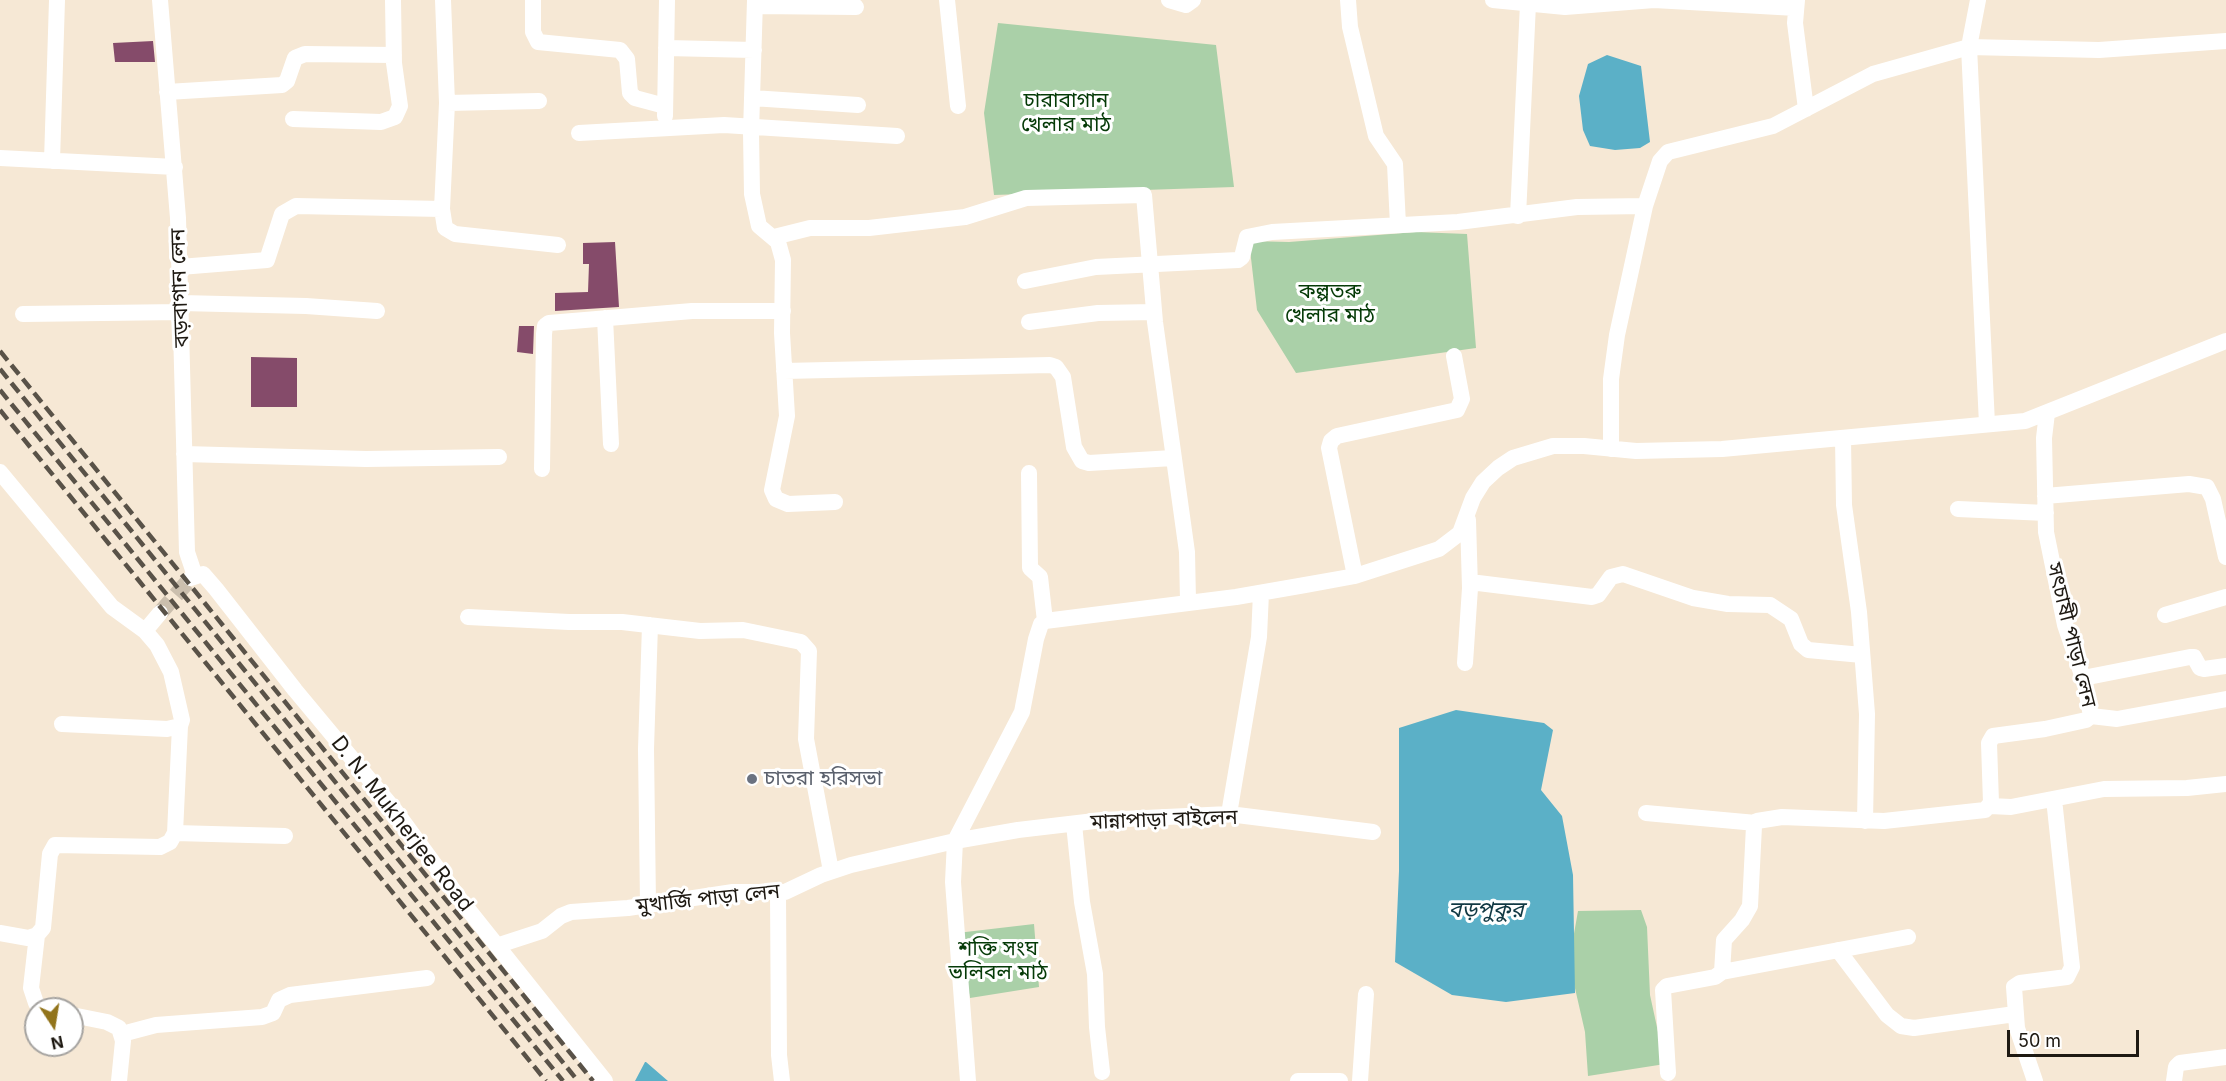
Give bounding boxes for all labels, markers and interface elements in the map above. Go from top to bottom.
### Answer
park label: চারাবাগান খেলার মাঠ [1021,88,1111,138]
street label: বড়বাগান লেন [165,228,195,348]
park label: কল্পতরু খেলার মাঠ [1285,279,1375,329]
street label: সৎচাষী পাড়া লেন [2041,560,2101,710]
street label: D. N. Mukherjee Road [326,731,478,917]
place label: চাতরা হরিসভা [764,766,882,792]
marker: চাতরা হরিসভা [745,772,759,786]
street label: মান্নাপাড়া বাইলেন [1090,805,1238,835]
street label: মুখার্জি পাড়া লেন [635,879,781,919]
water label: বড়পুকুর [1448,897,1524,923]
park label: শক্তি সংঘ ভলিবল মাঠ [948,936,1048,986]
north arrow [24,997,84,1057]
scale bar [2010,1018,2142,1056]
text: 50 m [2018,1030,2061,1051]
text: N [49,1032,65,1054]

